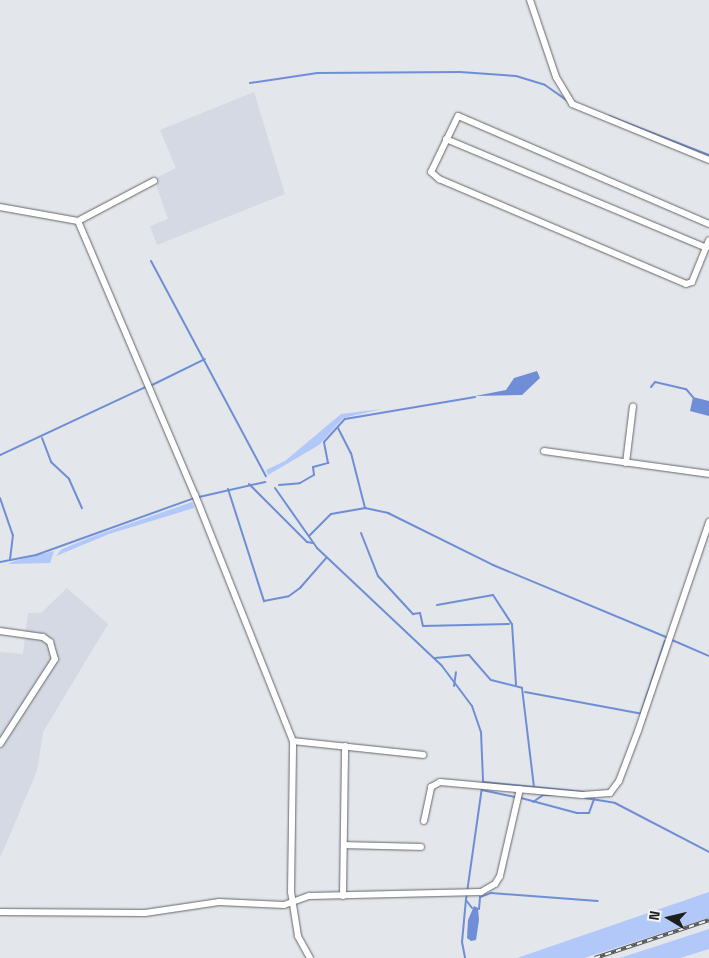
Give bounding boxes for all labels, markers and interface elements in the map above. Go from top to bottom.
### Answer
north arrow [644,893,694,943]
text: N [645,910,664,922]

